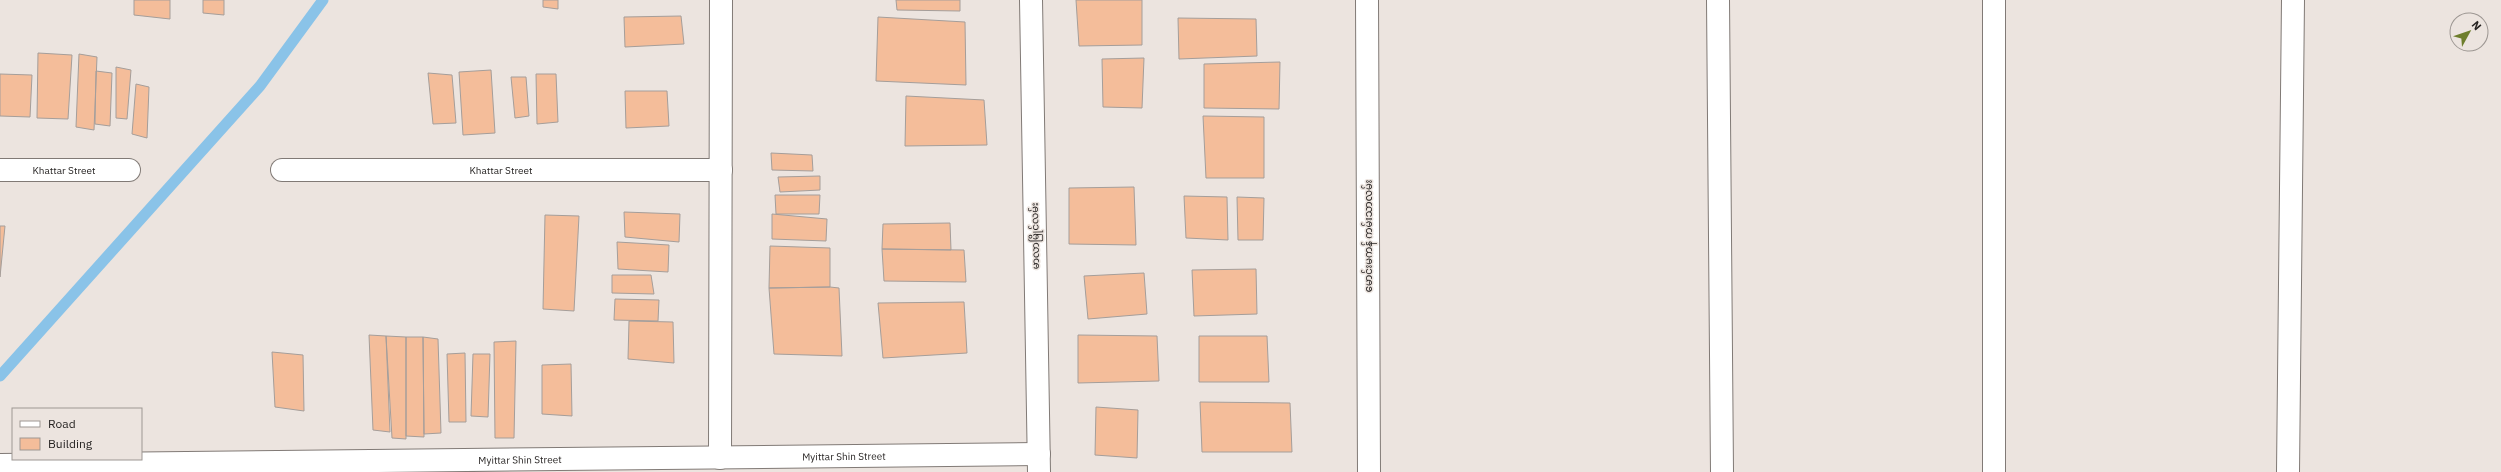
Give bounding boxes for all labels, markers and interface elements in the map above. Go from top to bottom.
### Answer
north arrow [2449,12,2489,52]
text: N [2469,18,2485,33]
street label: Khattar Street [32,164,96,177]
street label: Khattar Street [469,164,533,177]
street label: မောင်းမကန် ကမ်းသာလမ်း [1361,180,1377,292]
street label: မာလာမြိုင်လမ်း [1027,202,1044,270]
legend [12,408,142,460]
text: Road [48,416,76,431]
text: Building [48,436,93,451]
street label: Myittar Shin Street [802,449,886,463]
street label: Myittar Shin Street [478,453,562,466]

